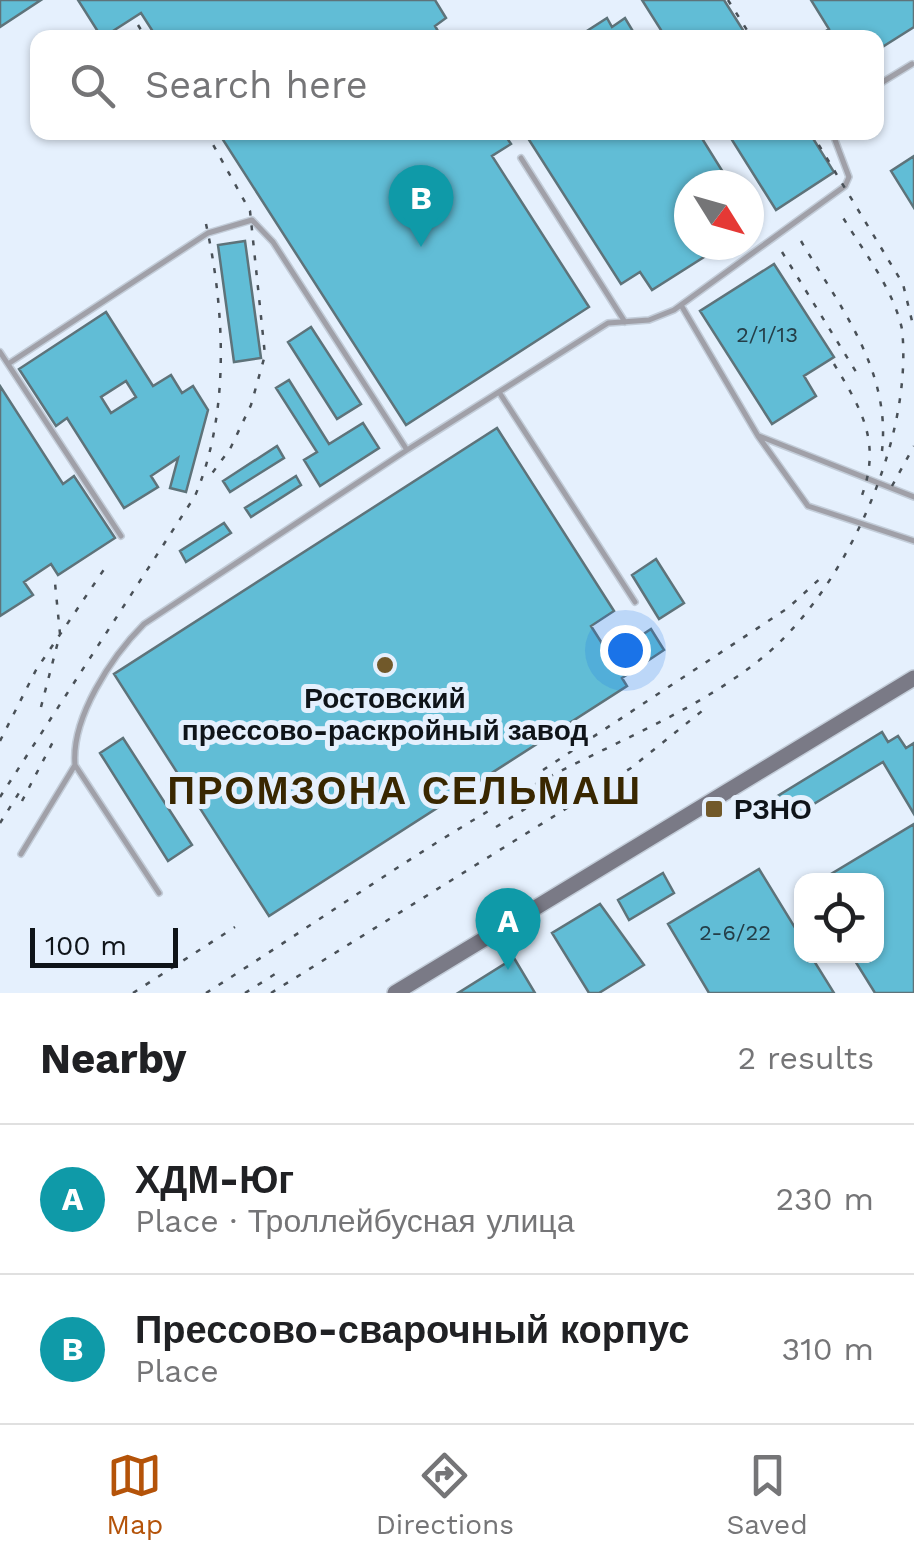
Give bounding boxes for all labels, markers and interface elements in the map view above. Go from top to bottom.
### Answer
search box [30,30,884,140]
icon: search [65,58,120,113]
text: Search here [145,63,368,107]
pin: B [388,164,454,247]
north arrow [674,170,764,260]
house number: 2/1/13 [736,322,798,347]
your location [600,625,651,676]
marker: Ростовский прессово-раскройный завод [374,654,396,676]
place label: Ростовский прессово-раскройный завод [182,682,588,747]
district label: ПРОМЗОНА СЕЛЬМАШ [167,769,643,813]
place label: РЗНО [734,793,812,826]
marker: РЗНО [703,798,725,820]
map controls [794,873,884,963]
button: locate [794,873,884,963]
pin: A [476,888,540,970]
house number: 2-6/22 [699,920,771,945]
scale bar [30,923,178,968]
text: 100 m [45,929,127,962]
text: Nearby [40,1034,187,1083]
text: 2 results [737,1039,874,1077]
text: ХДМ-Юг [135,1158,294,1202]
text: A [62,1180,83,1218]
text: 230 m [775,1180,874,1218]
text: Place · Троллейбусная улица [135,1202,574,1240]
text: Прессово-сварочный корпус [135,1308,689,1352]
text: B [62,1330,83,1368]
text: 310 m [782,1330,874,1368]
text: Place [135,1352,219,1390]
tab: Map [106,1448,163,1541]
tab: Directions [376,1448,514,1541]
tab: Saved [726,1448,808,1541]

